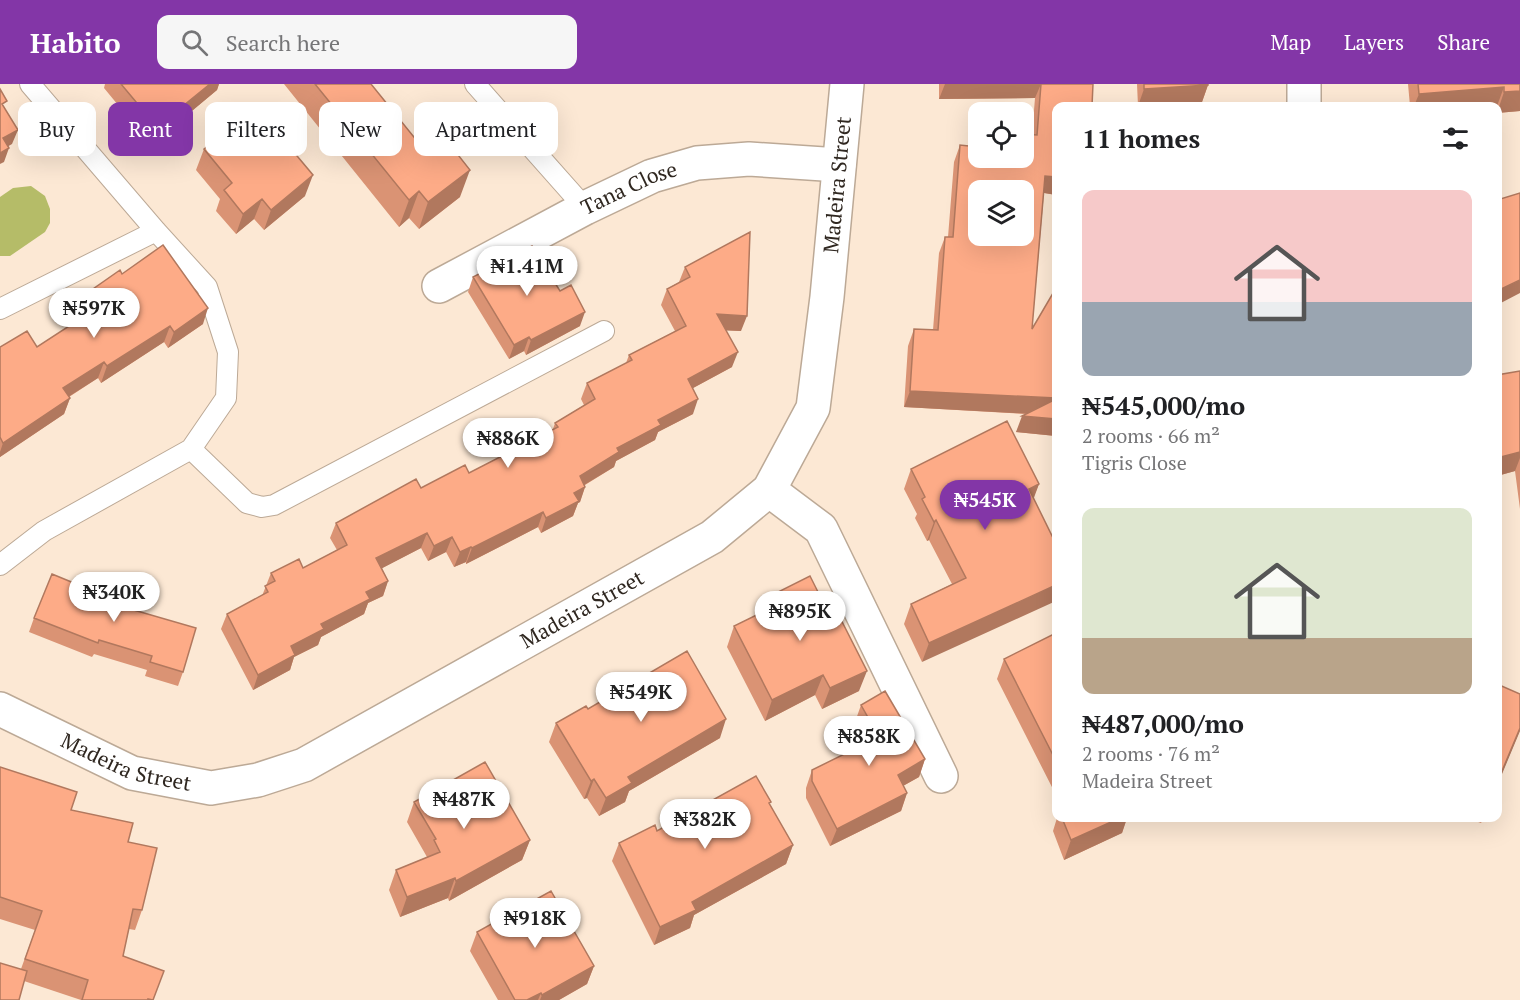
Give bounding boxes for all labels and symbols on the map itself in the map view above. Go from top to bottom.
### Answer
street label: Madeira Street [816,115,857,254]
street label: Tana Close [576,155,680,221]
pin: ₦1.41M [478,246,576,297]
pin: ₦597K [52,288,136,339]
pin: ₦886K [466,418,550,469]
pin: ₦545K [943,480,1027,531]
street label: Madeira Street [515,563,649,654]
pin: ₦340K [72,572,156,623]
pin: ₦895K [758,591,842,642]
pin: ₦549K [599,672,683,723]
pin: ₦858K [827,716,911,767]
street label: Madeira Street [57,726,194,797]
pin: ₦487K [422,779,506,830]
pin: ₦382K [663,799,747,850]
pin: ₦918K [493,898,577,949]

